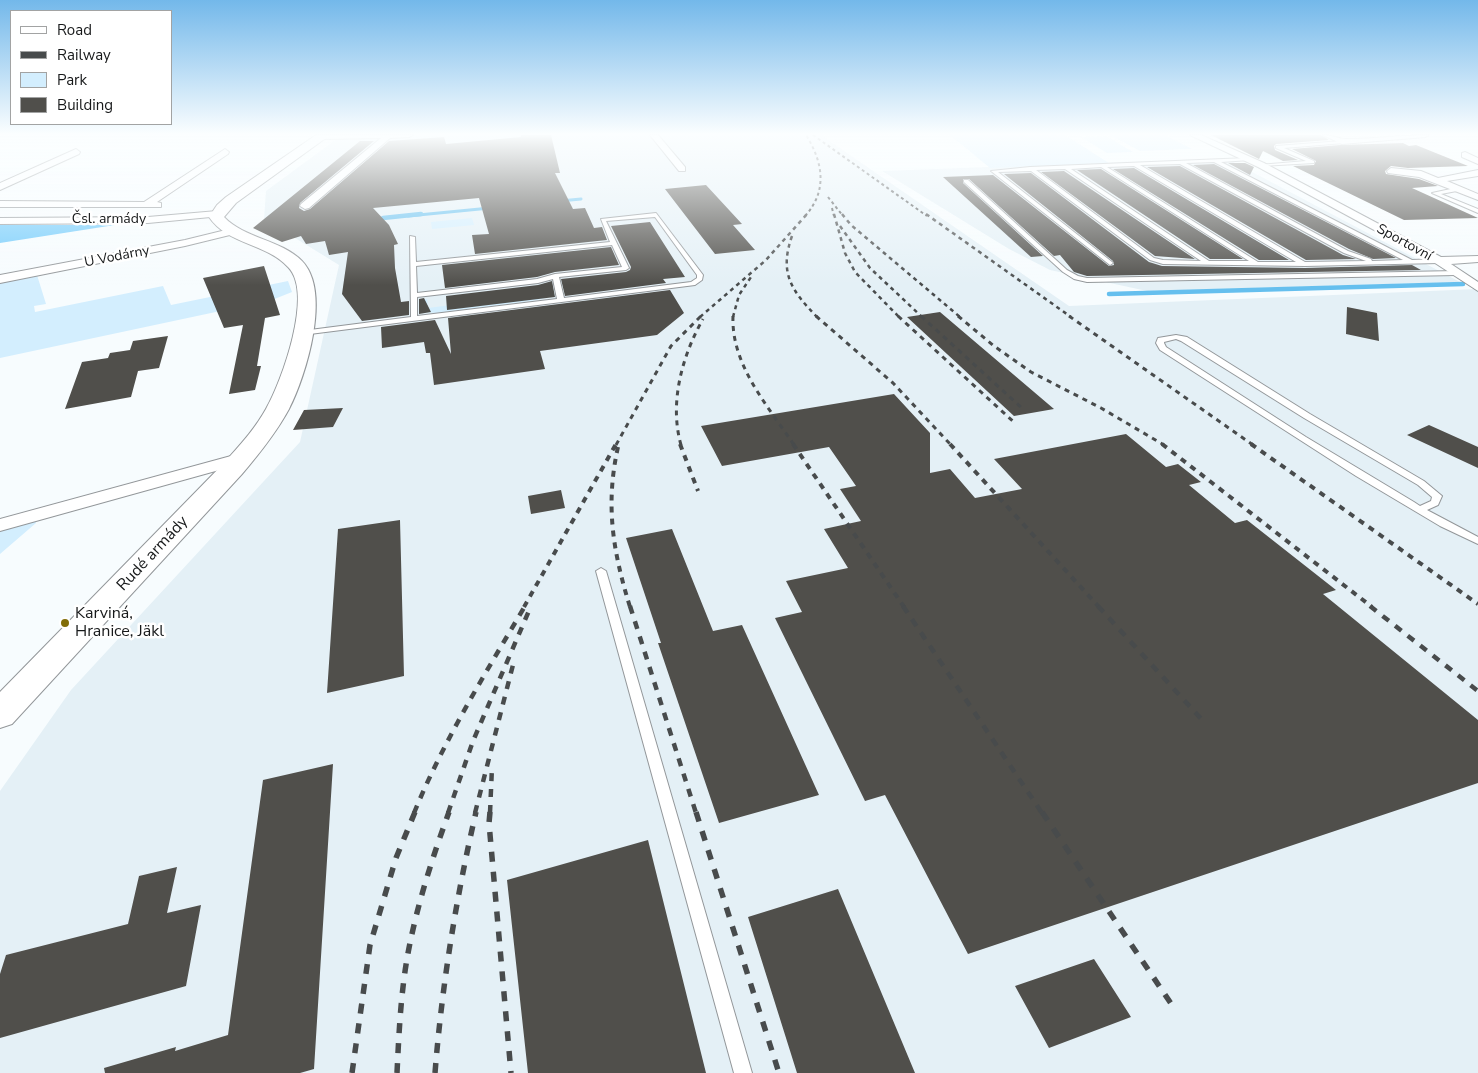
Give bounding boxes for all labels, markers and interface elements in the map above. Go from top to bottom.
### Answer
legend [10,10,172,125]
text: Road [57,20,92,40]
text: Railway [57,45,111,65]
text: Park [57,70,87,90]
text: Building [57,95,113,115]
street label: Čsl. armády [72,212,146,228]
street label: Sportovní [1373,221,1435,265]
street label: U Vodárny [83,242,151,272]
street label: Rudé armády [113,513,193,595]
place label: Karviná, Hranice, Jäkl [75,604,164,642]
marker: Karviná, Hranice, Jäkl [59,617,71,629]

